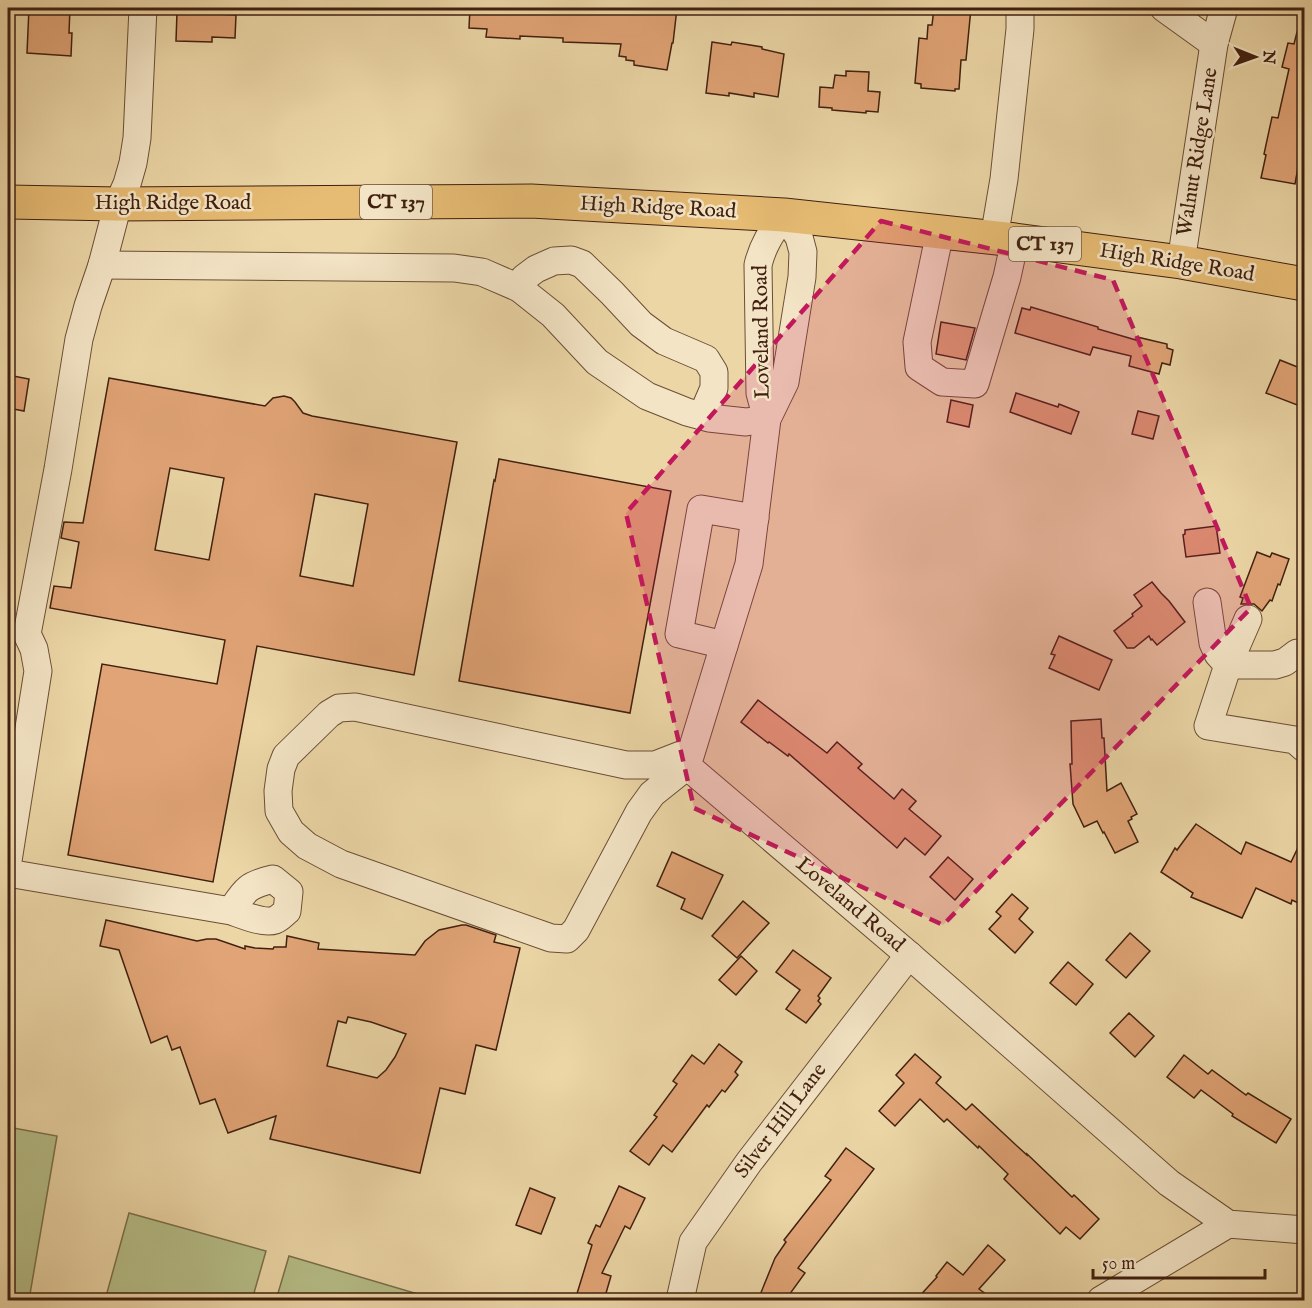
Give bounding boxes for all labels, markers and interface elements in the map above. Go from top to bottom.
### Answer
north arrow [1225,27,1285,87]
text: N [1258,49,1278,64]
street label: Walnut Ridge Lane [1171,65,1225,238]
road number: CT 137 [360,185,432,219]
street label: High Ridge Road [95,190,252,217]
street label: High Ridge Road [579,190,738,226]
road number: CT 137 [1009,227,1081,261]
street label: High Ridge Road [1098,237,1257,289]
street label: Loveland Road [747,264,777,399]
street label: Loveland Road [790,851,911,959]
street label: Silver Hill Lane [729,1058,833,1184]
scale bar [1093,1242,1266,1280]
text: 50 m [1102,1253,1135,1276]

